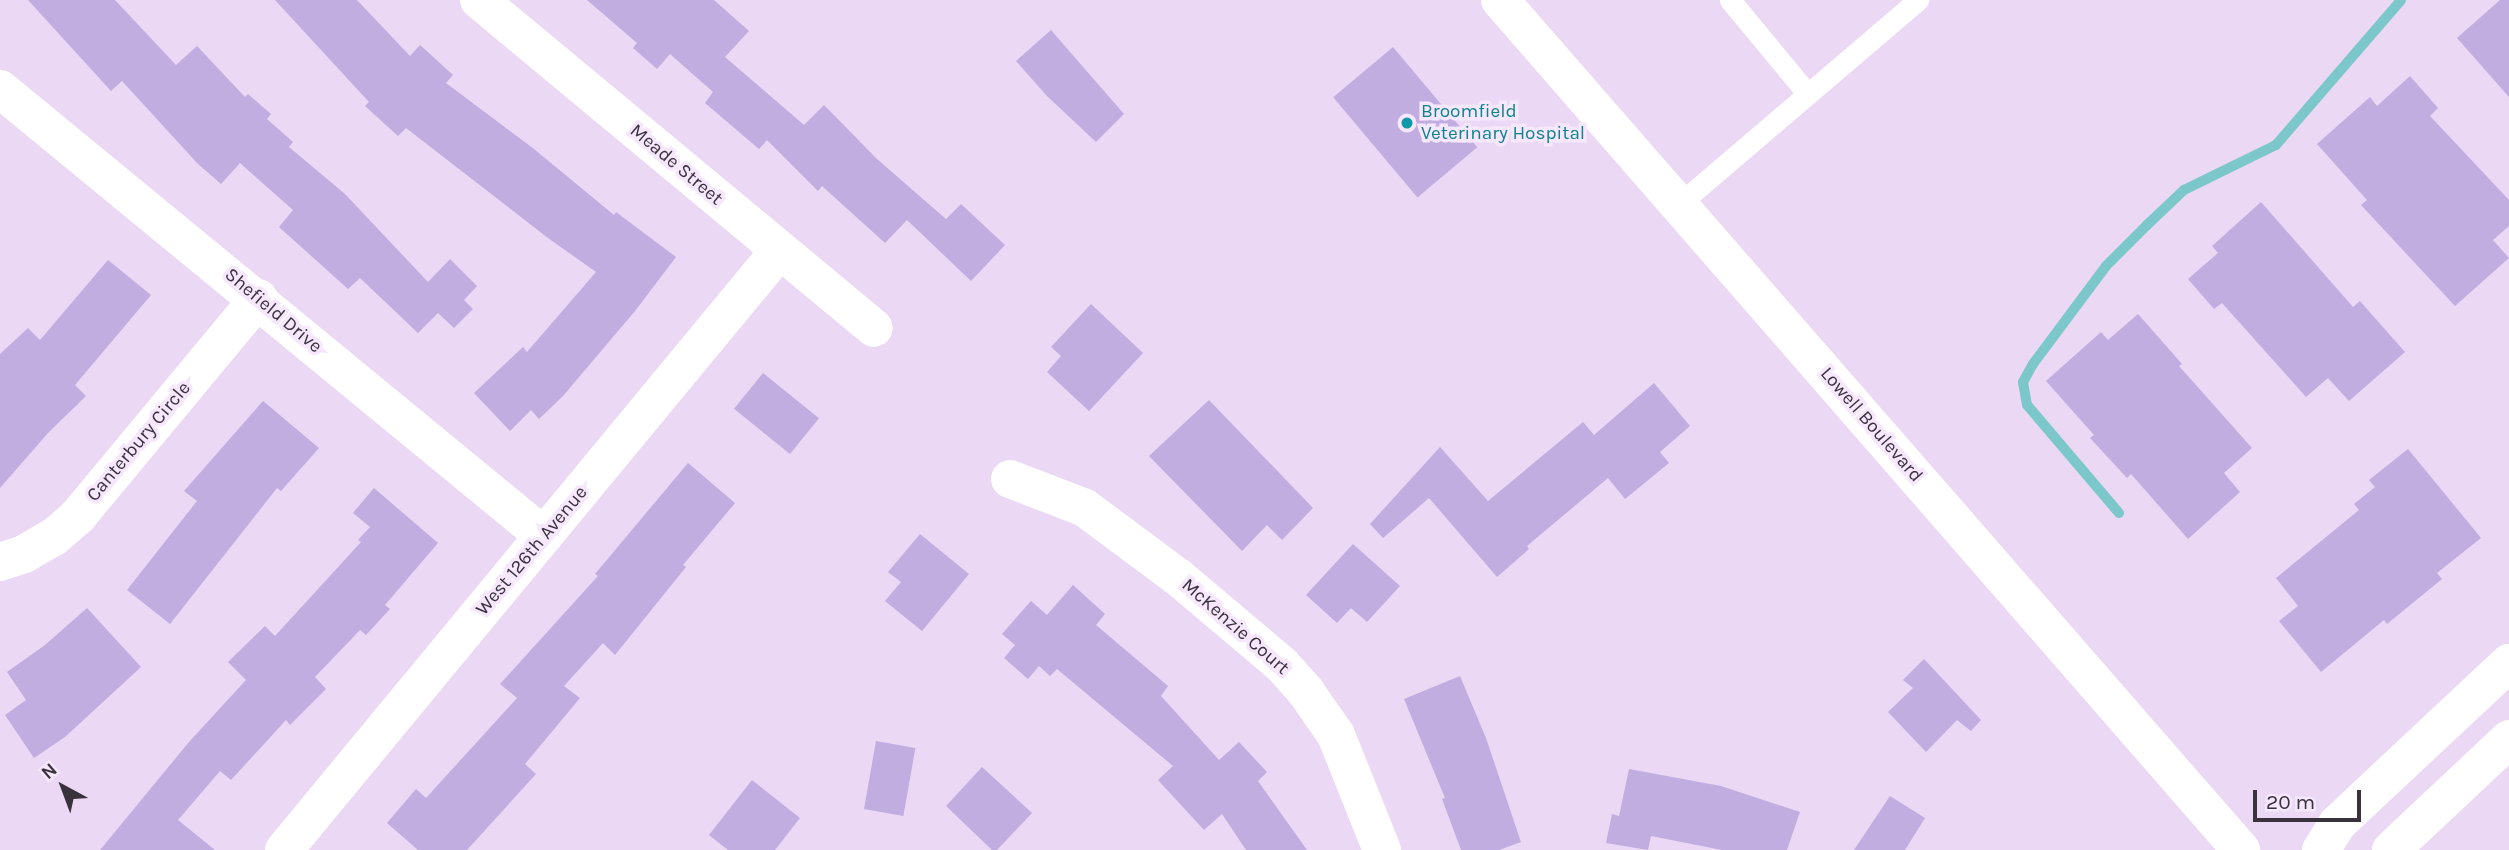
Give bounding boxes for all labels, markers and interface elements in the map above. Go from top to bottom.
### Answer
place label: Broomfield Veterinary Hospital [1421,101,1585,145]
marker: Broomfield Veterinary Hospital [1399,115,1415,131]
street label: Meade Street [625,120,727,210]
street label: Shefield Drive [220,264,326,358]
street label: Lowell Boulevard [1815,363,1927,487]
street label: Canterbury Circle [82,377,196,507]
street label: West 126th Avenue [471,482,593,620]
street label: McKenzie Court [1177,574,1293,680]
north arrow [28,752,98,822]
text: N [37,758,62,784]
scale bar [2257,776,2366,820]
text: 20 m [2266,790,2315,814]

